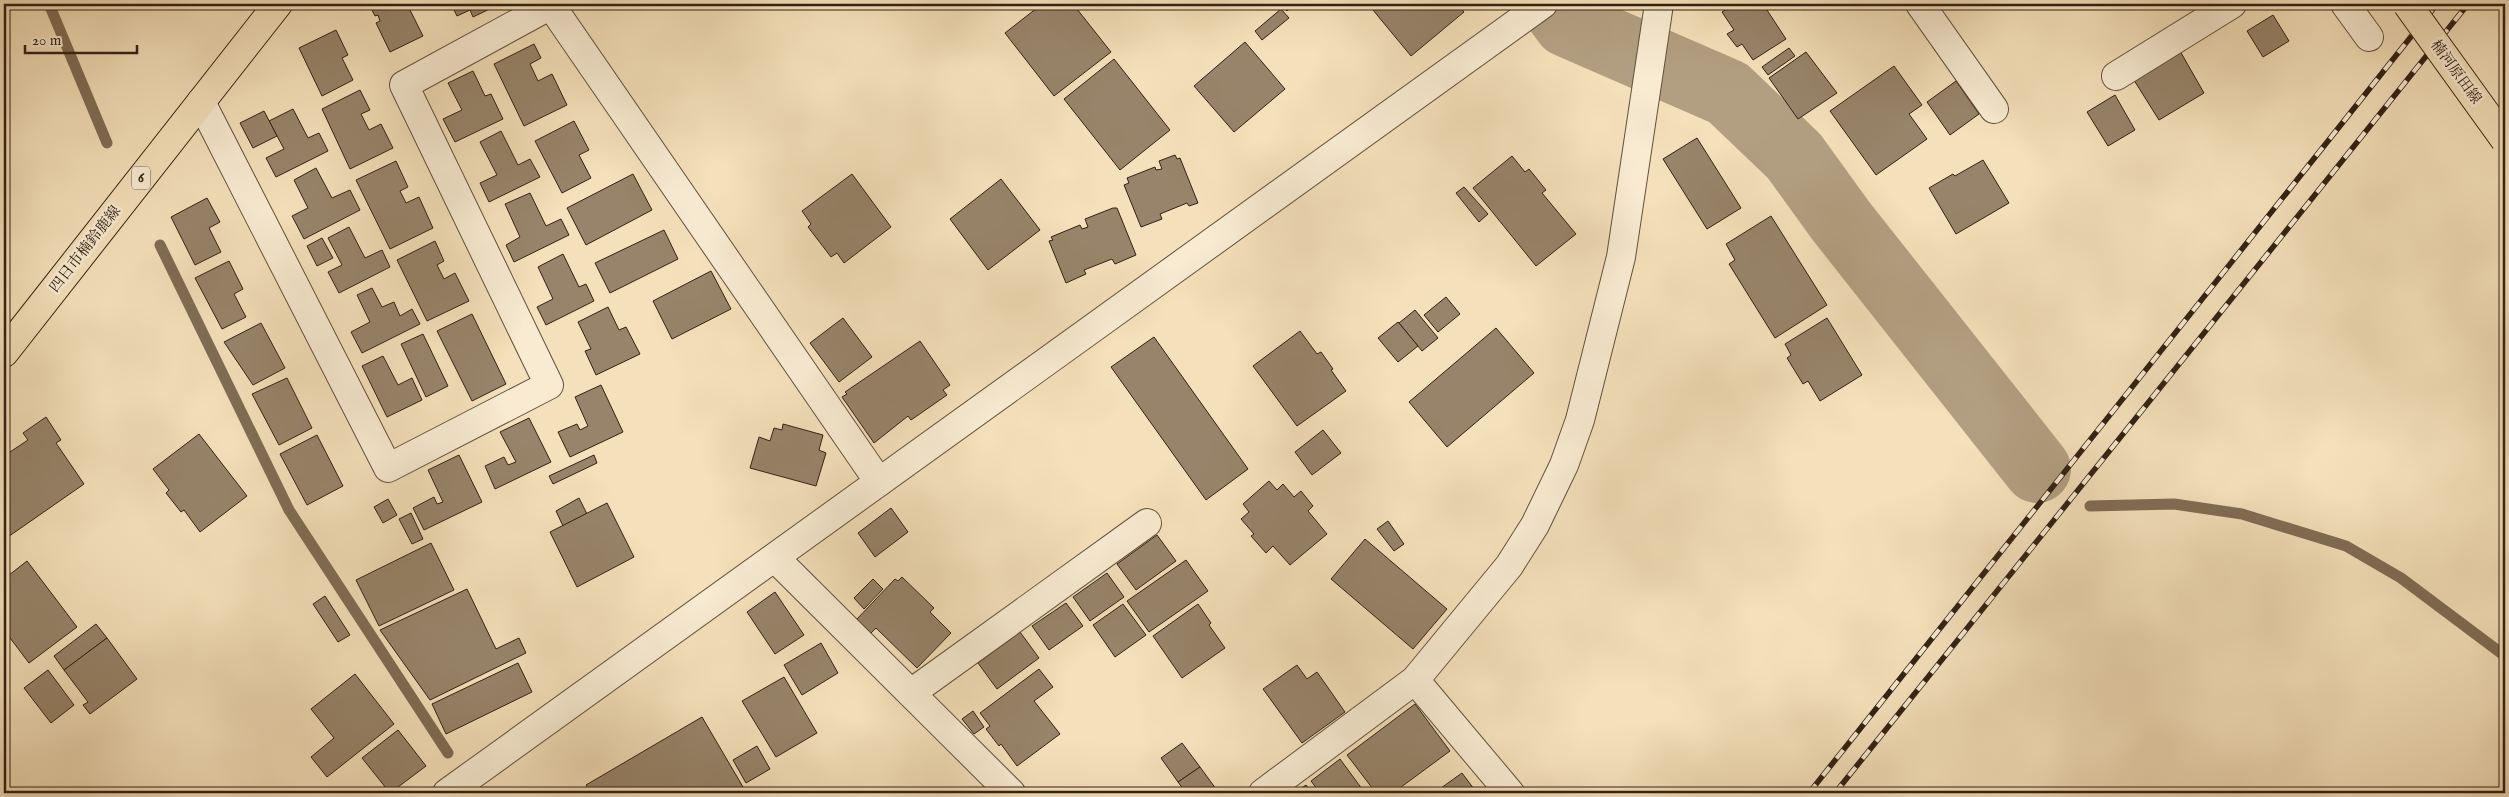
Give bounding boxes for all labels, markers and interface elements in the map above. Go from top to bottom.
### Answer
scale bar [25,22,138,54]
text: 20 m [32,31,62,50]
street label: 楠河原田線 [2426,36,2486,108]
road number: 6 [132,167,150,190]
street label: 四日市楠鈴鹿線 [45,202,125,296]

